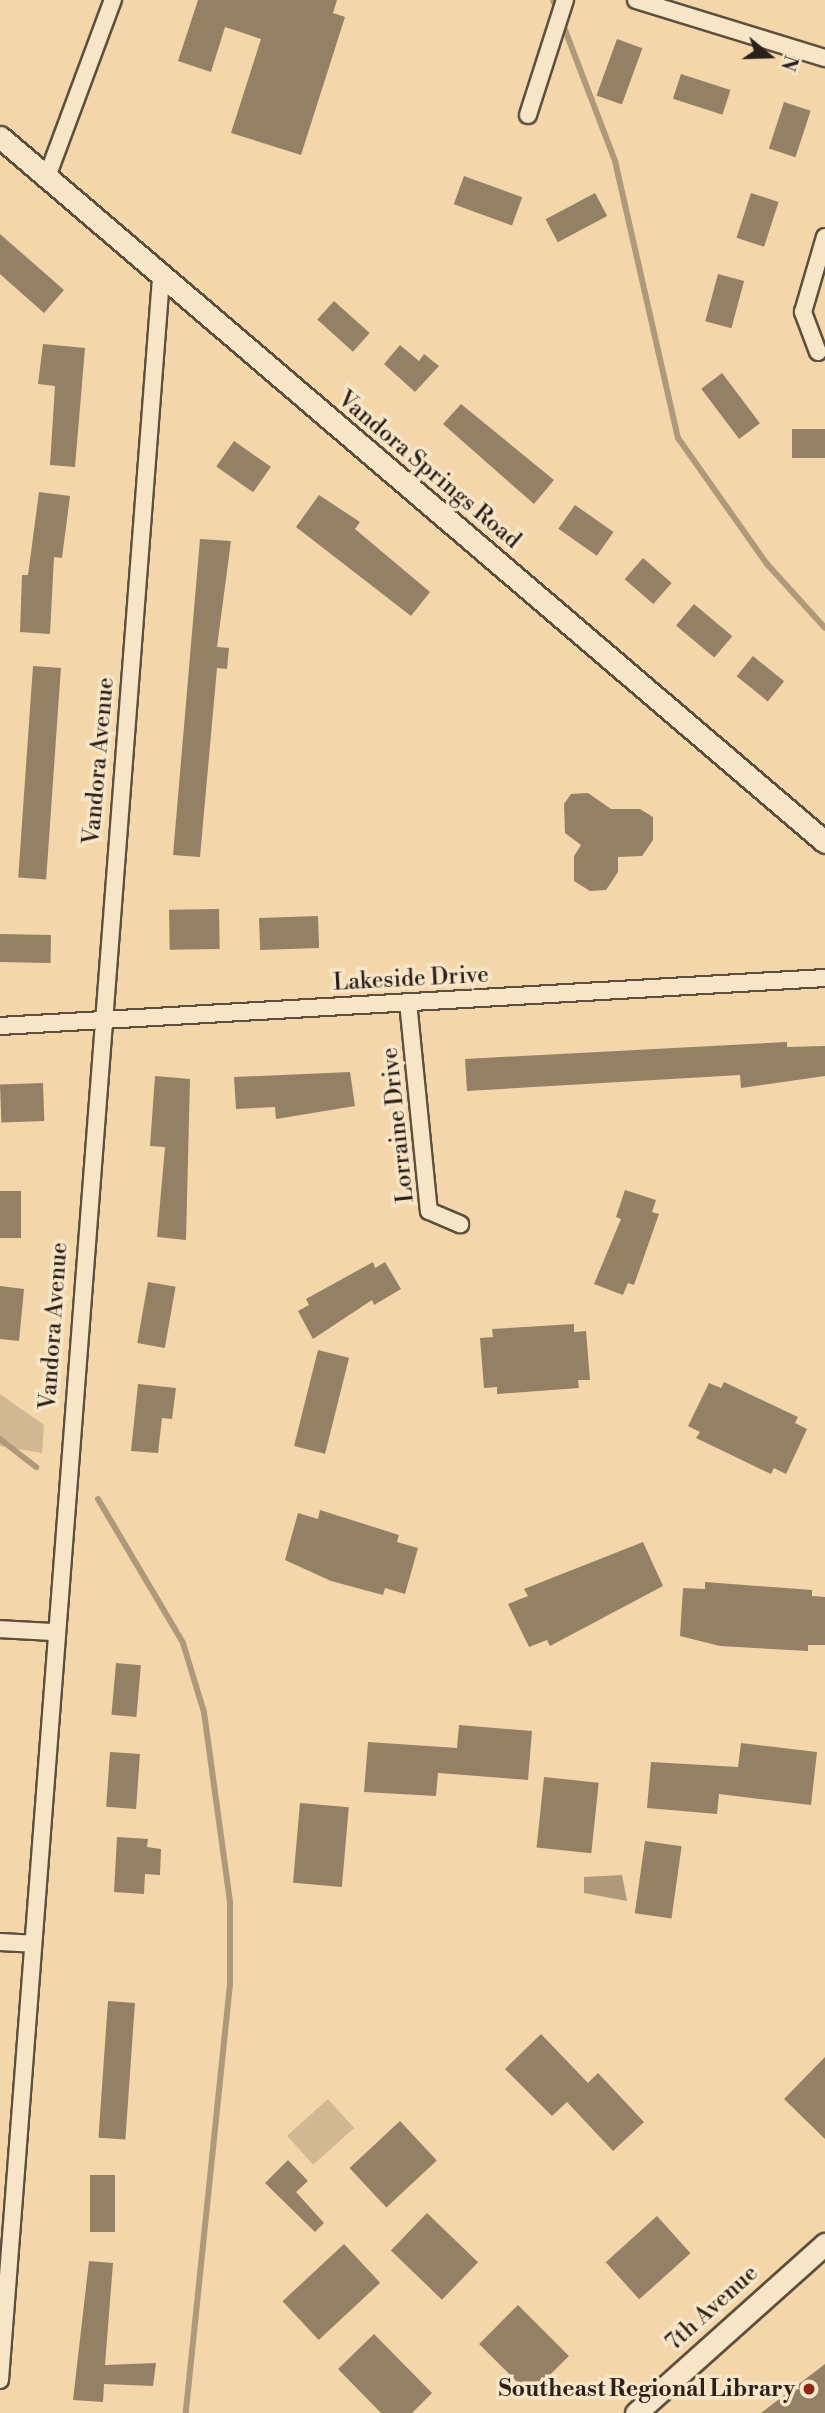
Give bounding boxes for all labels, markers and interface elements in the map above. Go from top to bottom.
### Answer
north arrow [734,21,804,91]
text: N [775,52,803,74]
street label: Vandora Springs Road [332,385,526,555]
street label: Vandora Avenue [78,676,120,846]
street label: Lakeside Drive [332,961,490,997]
street label: Lorraine Drive [376,1046,420,1204]
street label: Vandora Avenue [34,1241,74,1411]
street label: 7th Avenue [660,2260,764,2356]
place label: Southeast Regional Library [499,2375,795,2403]
marker: Southeast Regional Library [801,2381,817,2397]

